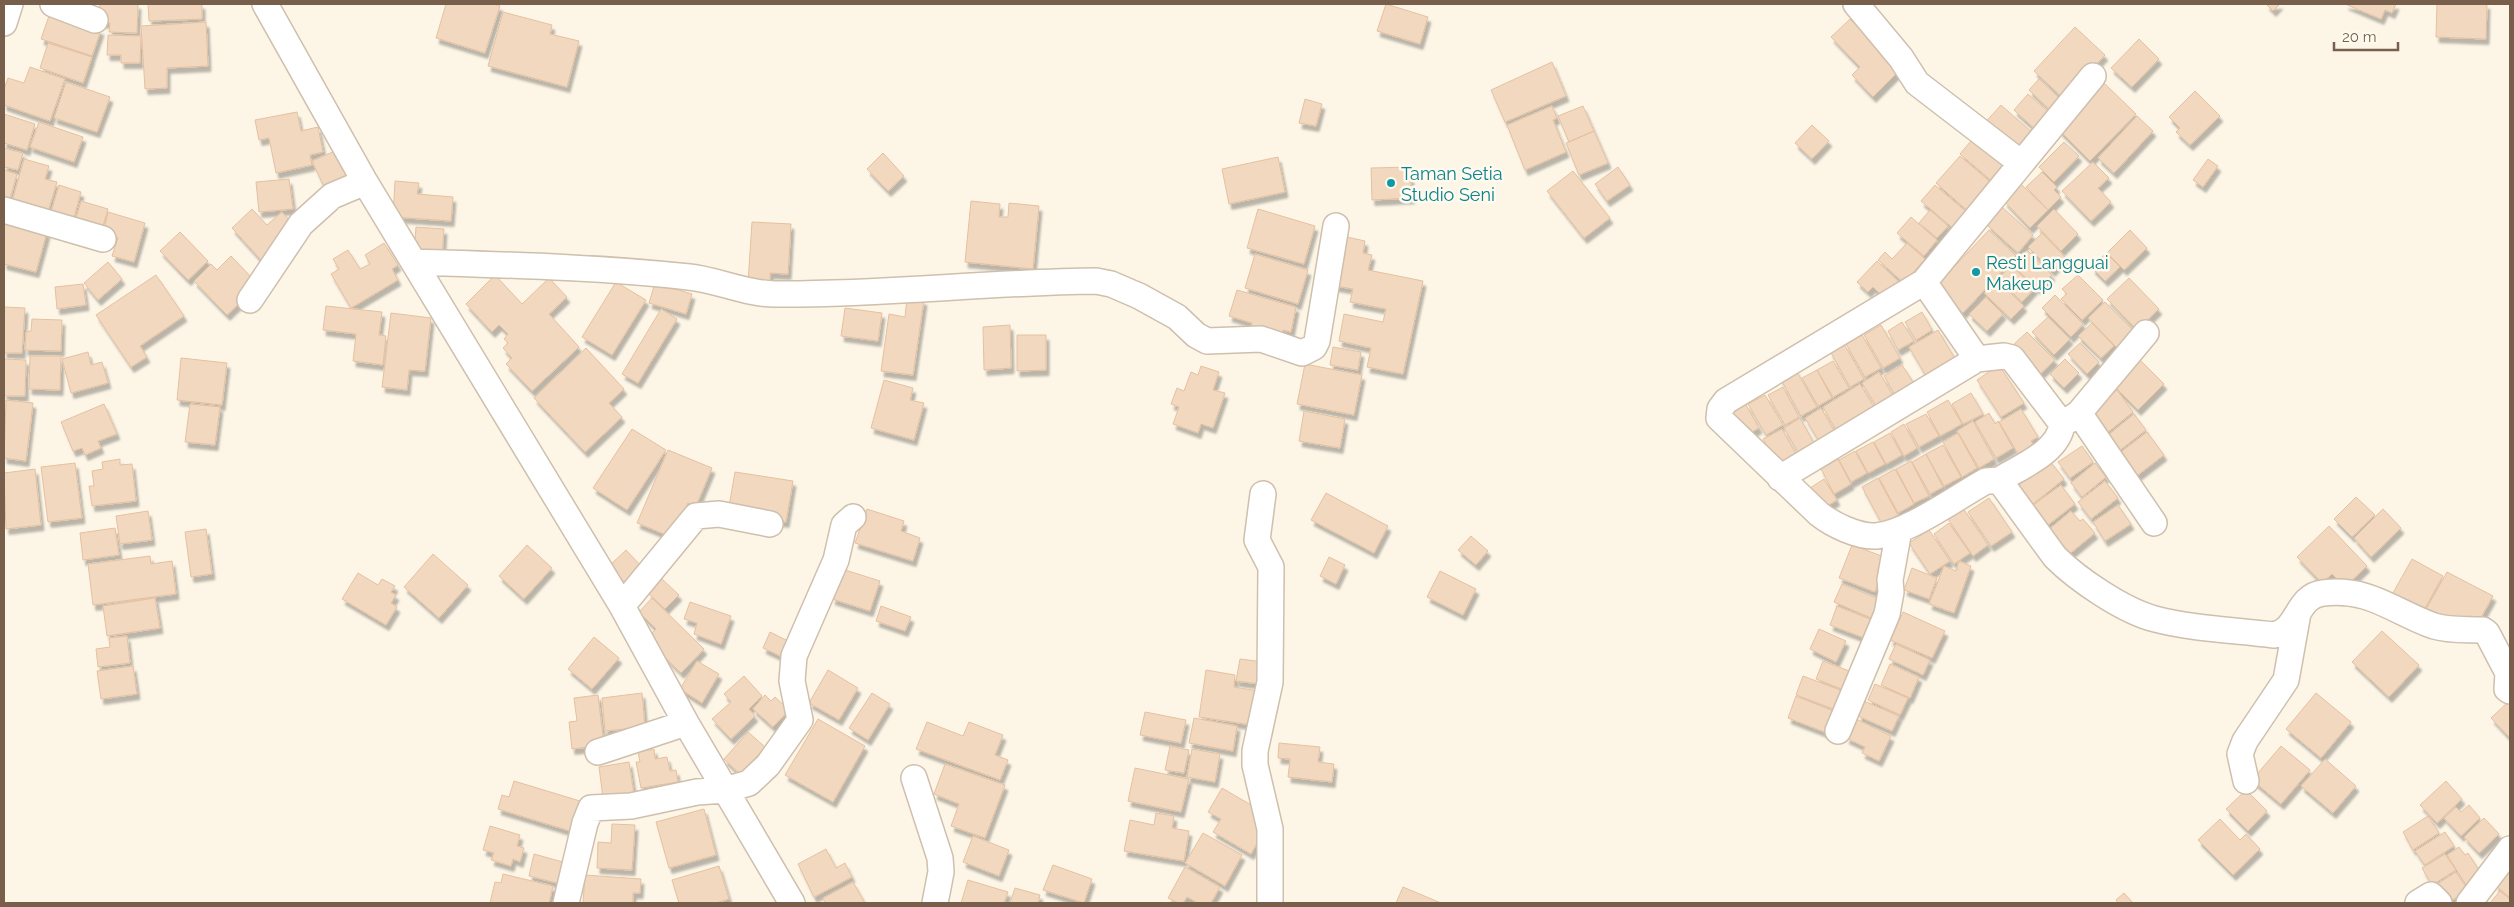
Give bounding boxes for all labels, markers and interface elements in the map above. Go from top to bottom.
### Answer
scale bar [2334,20,2398,52]
text: 20 m [2342,28,2377,46]
place label: Taman Setia Studio Seni [1401,163,1503,205]
marker: Taman Setia Studio Seni [1385,177,1397,189]
place label: Resti Langguai Makeup [1986,252,2109,294]
marker: Resti Langguai Makeup [1970,266,1982,278]

